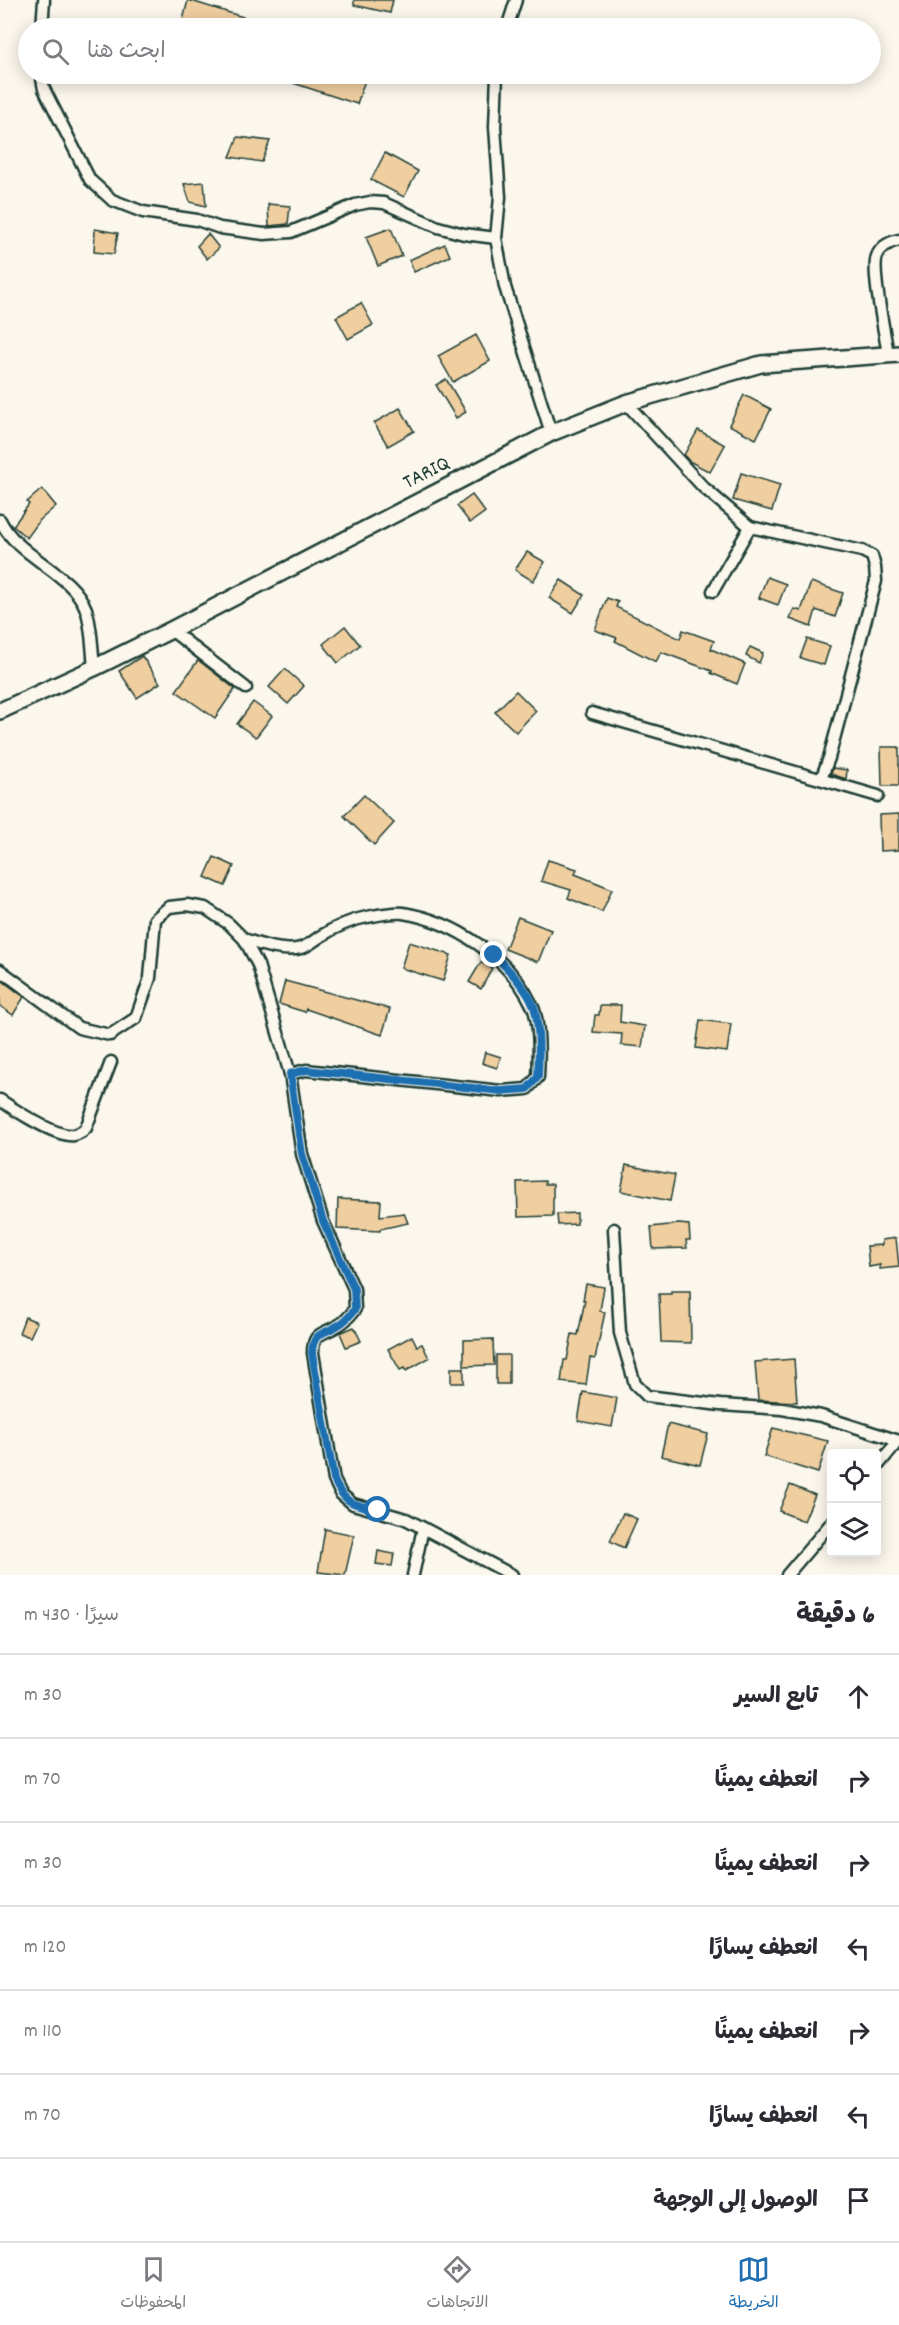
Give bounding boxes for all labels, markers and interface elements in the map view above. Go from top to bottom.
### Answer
search box [18,18,881,84]
icon: search [39,35,72,68]
text: ابحث هنا [87,37,166,68]
street label: TARIQ [398,450,456,498]
route end [480,941,506,967]
map controls [827,1449,881,1557]
button: locate [827,1449,881,1503]
route start [364,1496,390,1522]
button: layers [827,1503,881,1557]
text: 6 دقيقة [796,1598,875,1635]
text: سيرًا · 430 m [24,1602,119,1630]
icon: ahead [842,1680,875,1713]
text: 30 m [24,1682,62,1710]
text: تابع السير [735,1682,818,1713]
icon: right [842,1764,875,1797]
text: 70 m [24,1766,61,1794]
text: انعطف يمينًا [715,1766,818,1797]
icon: right [842,1848,875,1881]
text: 30 m [24,1850,62,1878]
text: انعطف يمينًا [715,1850,818,1881]
icon: left [842,1932,875,1965]
text: 120 m [24,1934,66,1962]
text: انعطف يسارًا [709,1934,818,1965]
icon: right [842,2016,875,2049]
text: 110 m [24,2018,62,2046]
text: انعطف يمينًا [715,2018,818,2049]
icon: left [842,2100,875,2133]
text: 70 m [24,2102,61,2130]
text: انعطف يسارًا [709,2102,818,2133]
icon: arrive [842,2184,875,2217]
text: الوصول إلى الوجهة [653,2186,818,2217]
tab: المحفوظات [120,2253,186,2316]
tab: الاتجاهات [427,2253,488,2316]
tab: الخريطة [729,2253,779,2316]

